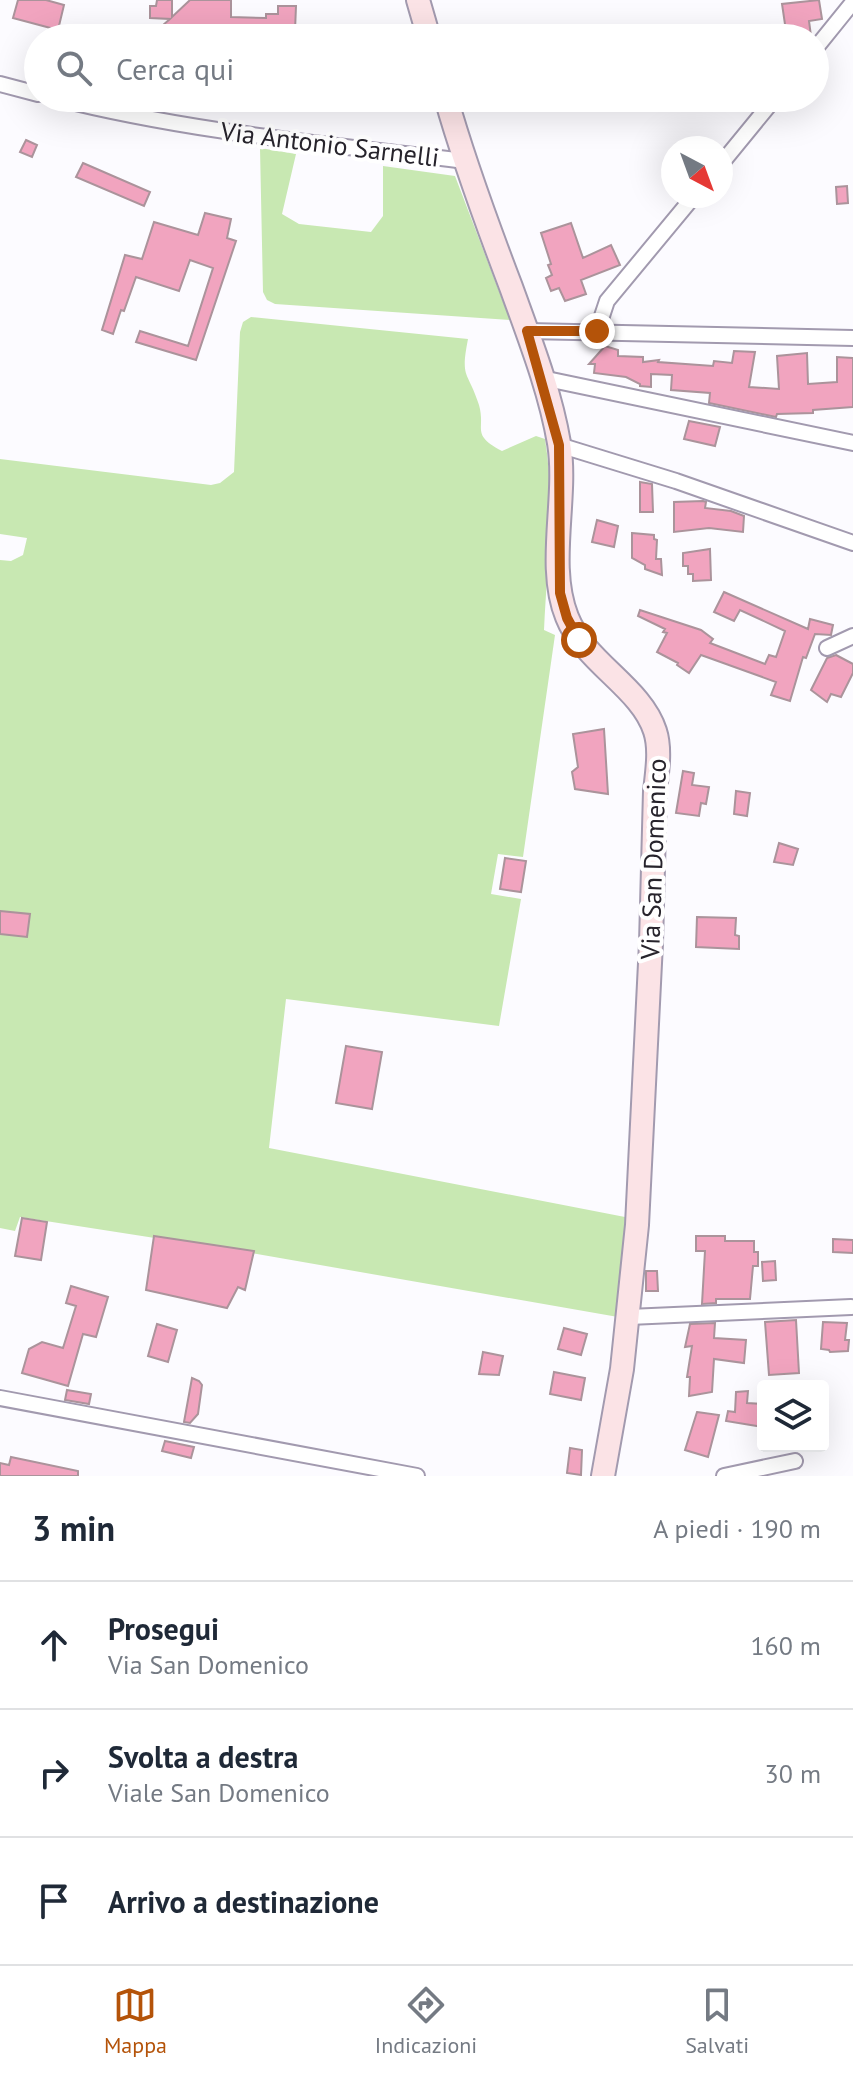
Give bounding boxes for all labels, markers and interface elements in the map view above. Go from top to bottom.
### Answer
search box [24,24,829,112]
icon: search [52,46,96,90]
text: Cerca qui [116,49,234,88]
street label: Via Antonio Sarnelli [218,114,441,174]
north arrow [661,136,733,208]
route end [579,313,615,349]
route start [561,622,597,658]
street label: Via San Domenico [633,758,673,961]
map controls [757,1380,829,1452]
button: layers [757,1380,829,1452]
text: 3 min [32,1506,115,1550]
text: A piedi · 190 m [653,1512,821,1545]
text: Prosegui [108,1609,219,1648]
icon: ahead [32,1623,76,1667]
text: 160 m [750,1629,821,1662]
text: Via San Domenico [108,1648,309,1681]
text: Svolta a destra [108,1737,298,1776]
icon: right [32,1751,76,1795]
text: 30 m [765,1757,821,1790]
text: Viale San Domenico [108,1776,330,1809]
icon: arrive [32,1879,76,1923]
text: Arrivo a destinazione [108,1882,379,1921]
tab: Mappa [104,1983,167,2059]
tab: Indicazioni [375,1983,477,2059]
tab: Salvati [685,1983,749,2059]

